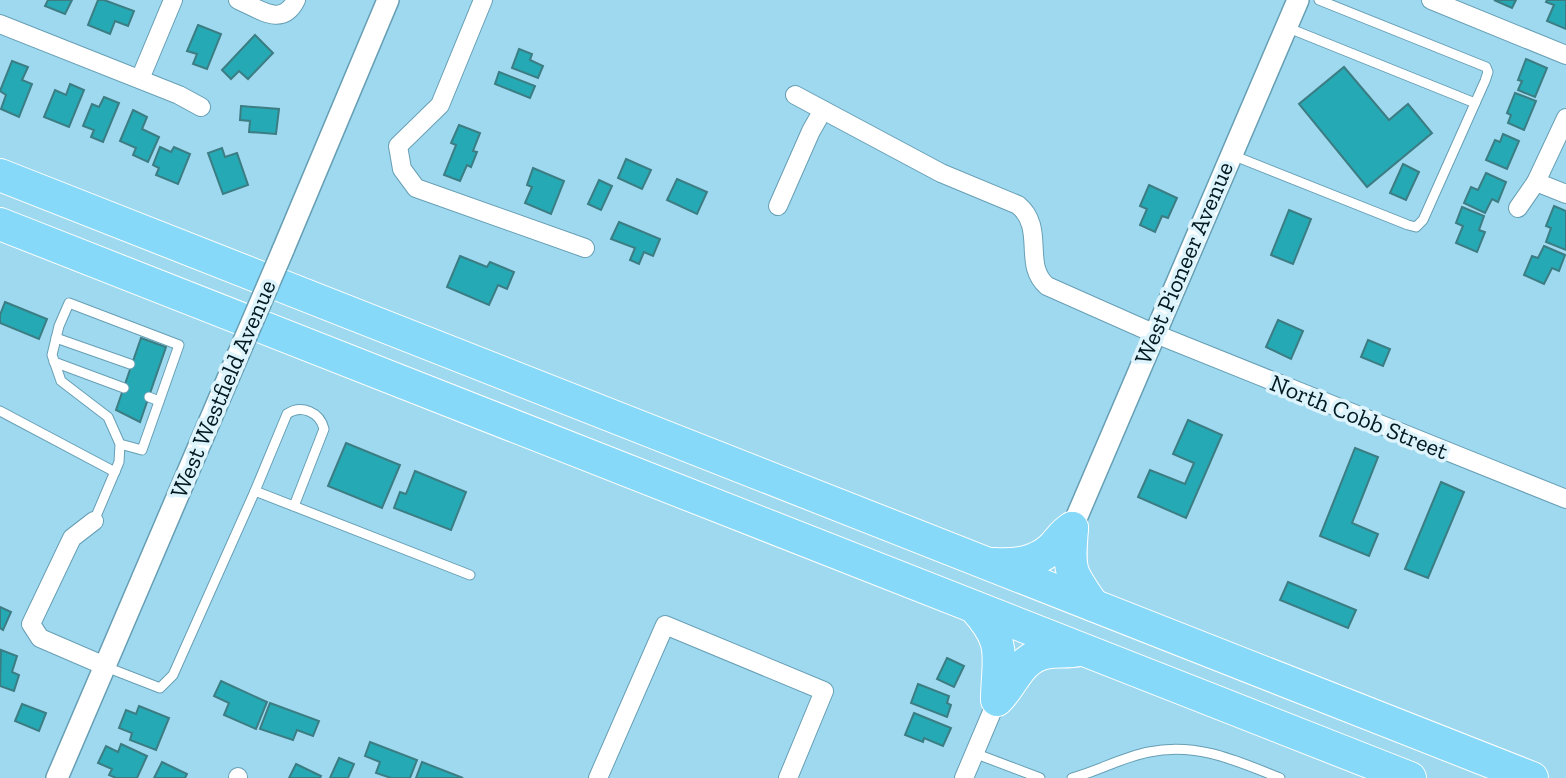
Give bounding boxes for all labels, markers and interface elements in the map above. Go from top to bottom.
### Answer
street label: West Pioneer Avenue [1128,157,1239,368]
street label: West Westfield Avenue [163,275,282,502]
street label: North Cobb Street [1266,368,1452,465]

